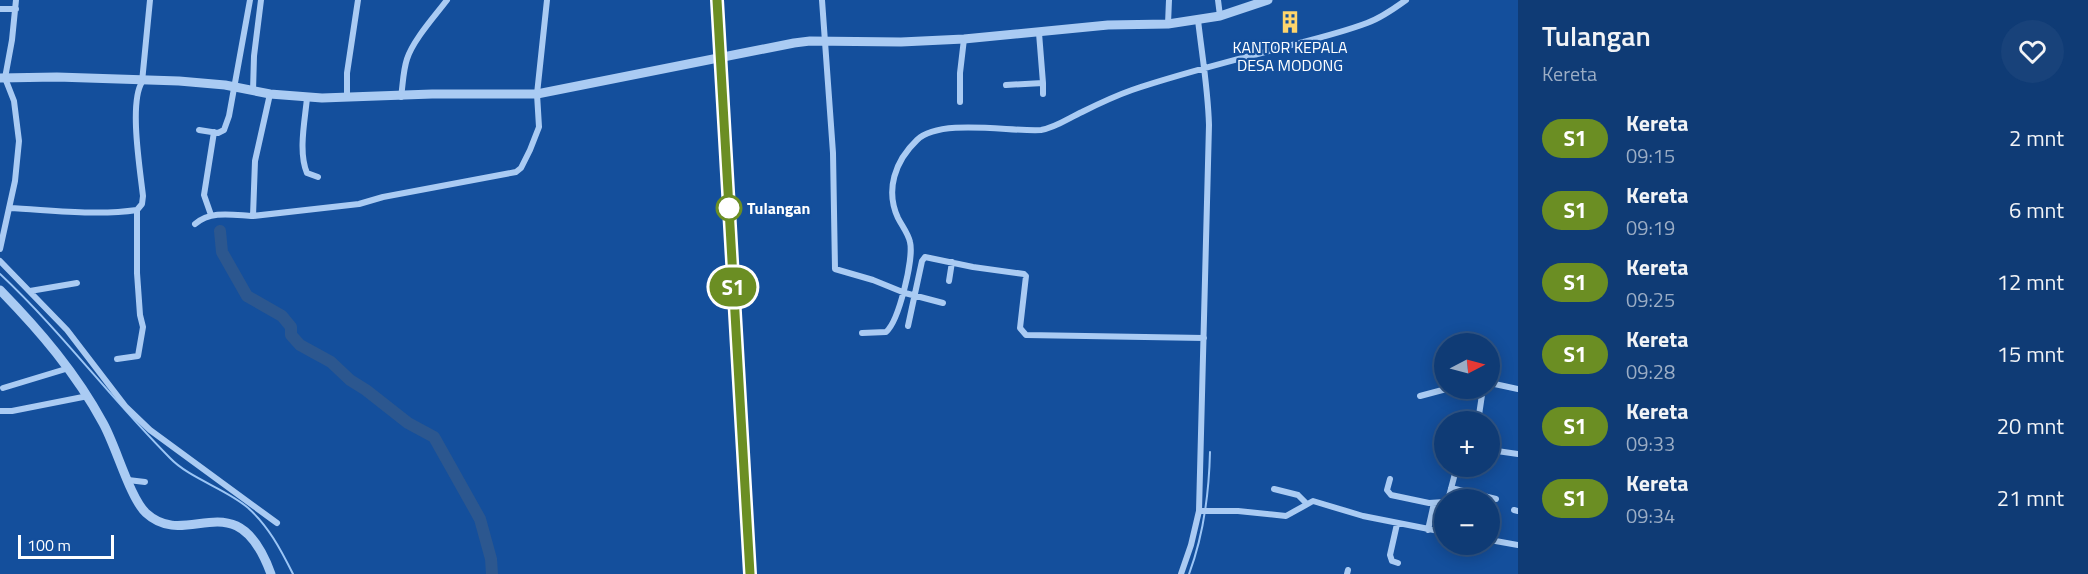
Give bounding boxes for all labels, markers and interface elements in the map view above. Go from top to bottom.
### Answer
building icon: KANTOR KEPALA DESA MODONG [1277,9,1303,35]
text: Tulangan [1542,14,1651,57]
button: heart [2001,20,2064,83]
place label: KANTOR KEPALA DESA MODONG [1232,35,1348,77]
text: Kereta [1542,58,1597,89]
text: Kereta [1626,106,1689,140]
text: 2 mnt [2009,121,2064,155]
text: S1 [1563,122,1587,154]
text: 09:15 [1626,140,1675,171]
text: Kereta [1626,178,1689,212]
text: 6 mnt [2009,193,2064,227]
text: S1 [1563,194,1587,226]
marker: Tulangan [716,195,742,221]
place label: Tulangan [747,196,810,220]
text: 09:19 [1626,212,1675,243]
text: Kereta [1626,250,1689,284]
text: 12 mnt [1997,265,2064,299]
text: S1 [1563,266,1587,298]
line badge: S1 [706,268,760,306]
text: S1 [721,271,745,303]
text: 09:25 [1626,284,1675,315]
text: Kereta [1626,322,1689,356]
north arrow [1434,333,1500,399]
map controls [1434,333,1500,555]
text: 15 mnt [1997,337,2064,371]
text: S1 [1563,338,1587,370]
text: 09:28 [1626,356,1675,387]
text: Kereta [1626,394,1689,428]
text: 20 mnt [1997,409,2064,443]
text: S1 [1563,410,1587,442]
button: + [1434,411,1500,477]
text: 09:33 [1626,428,1675,459]
text: Kereta [1626,466,1689,500]
text: 21 mnt [1997,481,2064,515]
text: S1 [1563,482,1587,514]
button: − [1434,489,1500,555]
text: 09:34 [1626,500,1675,531]
scale bar [18,532,114,560]
text: 100 m [27,533,71,557]

